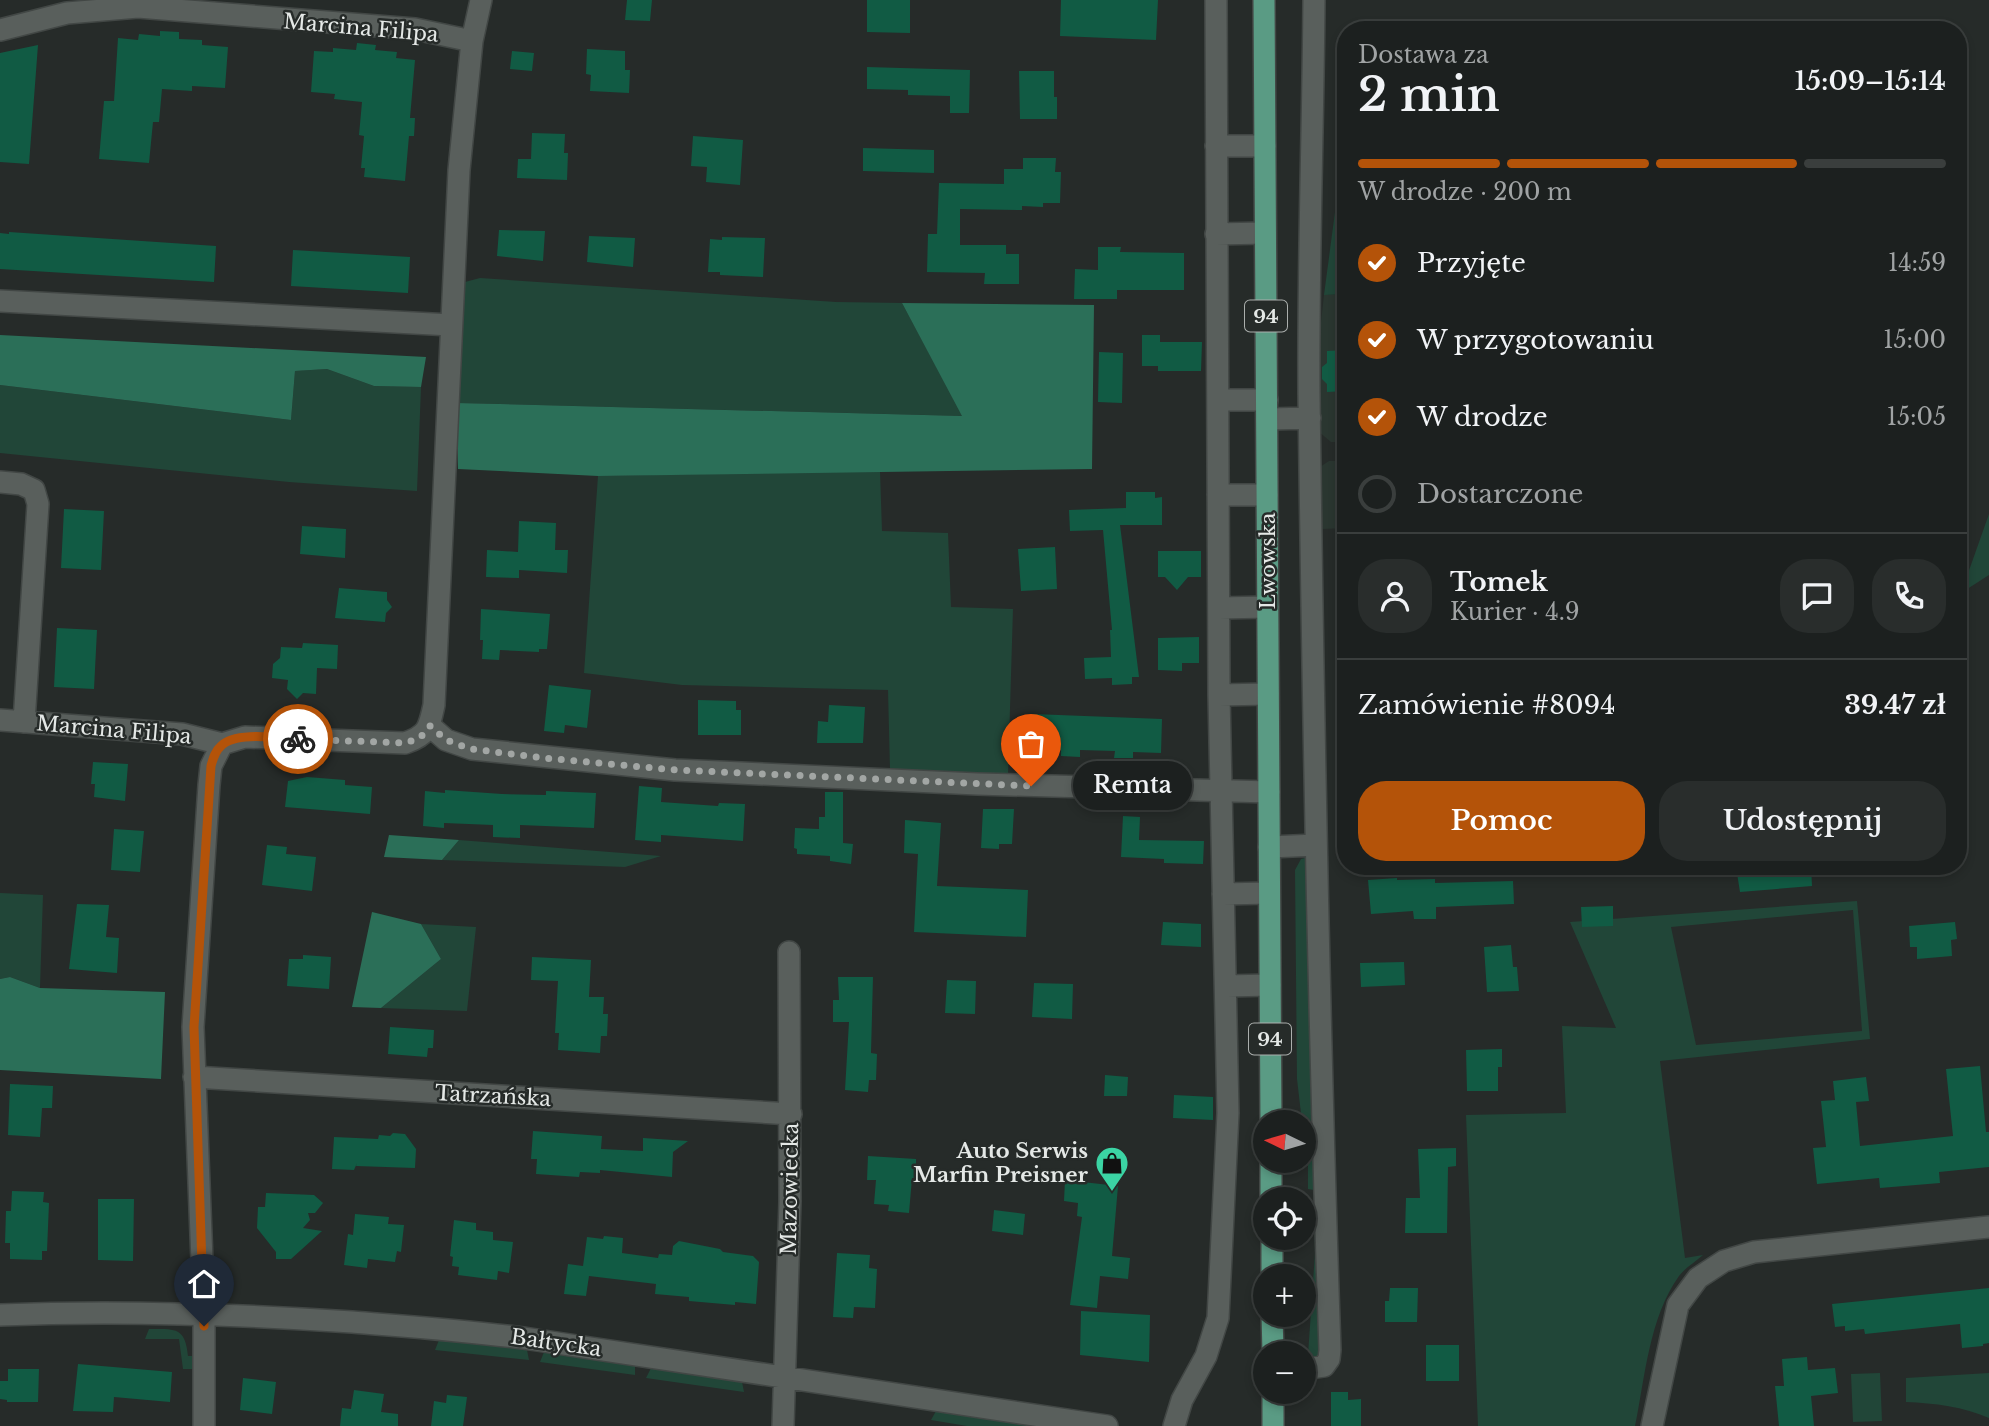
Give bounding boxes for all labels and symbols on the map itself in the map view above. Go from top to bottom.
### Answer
street label: Marcina Filipa [282,8,440,48]
road number: 94 [1245,300,1287,332]
street label: Lwowska [1255,512,1281,609]
courier [263,704,333,774]
street label: Marcina Filipa [35,710,193,750]
pin [1001,714,1061,786]
callout: Remta [1073,762,1192,810]
road number: 94 [1249,1023,1291,1054]
street label: Tatrzańska [434,1080,552,1112]
north arrow [1253,1110,1316,1172]
street label: Mazowiecka [776,1122,804,1255]
place label: Auto Serwis Marfin Preisner [913,1138,1089,1188]
shop icon: Auto Serwis Marfin Preisner [1093,1144,1131,1193]
pin [174,1254,234,1326]
street label: Bałtycka [509,1324,603,1362]

